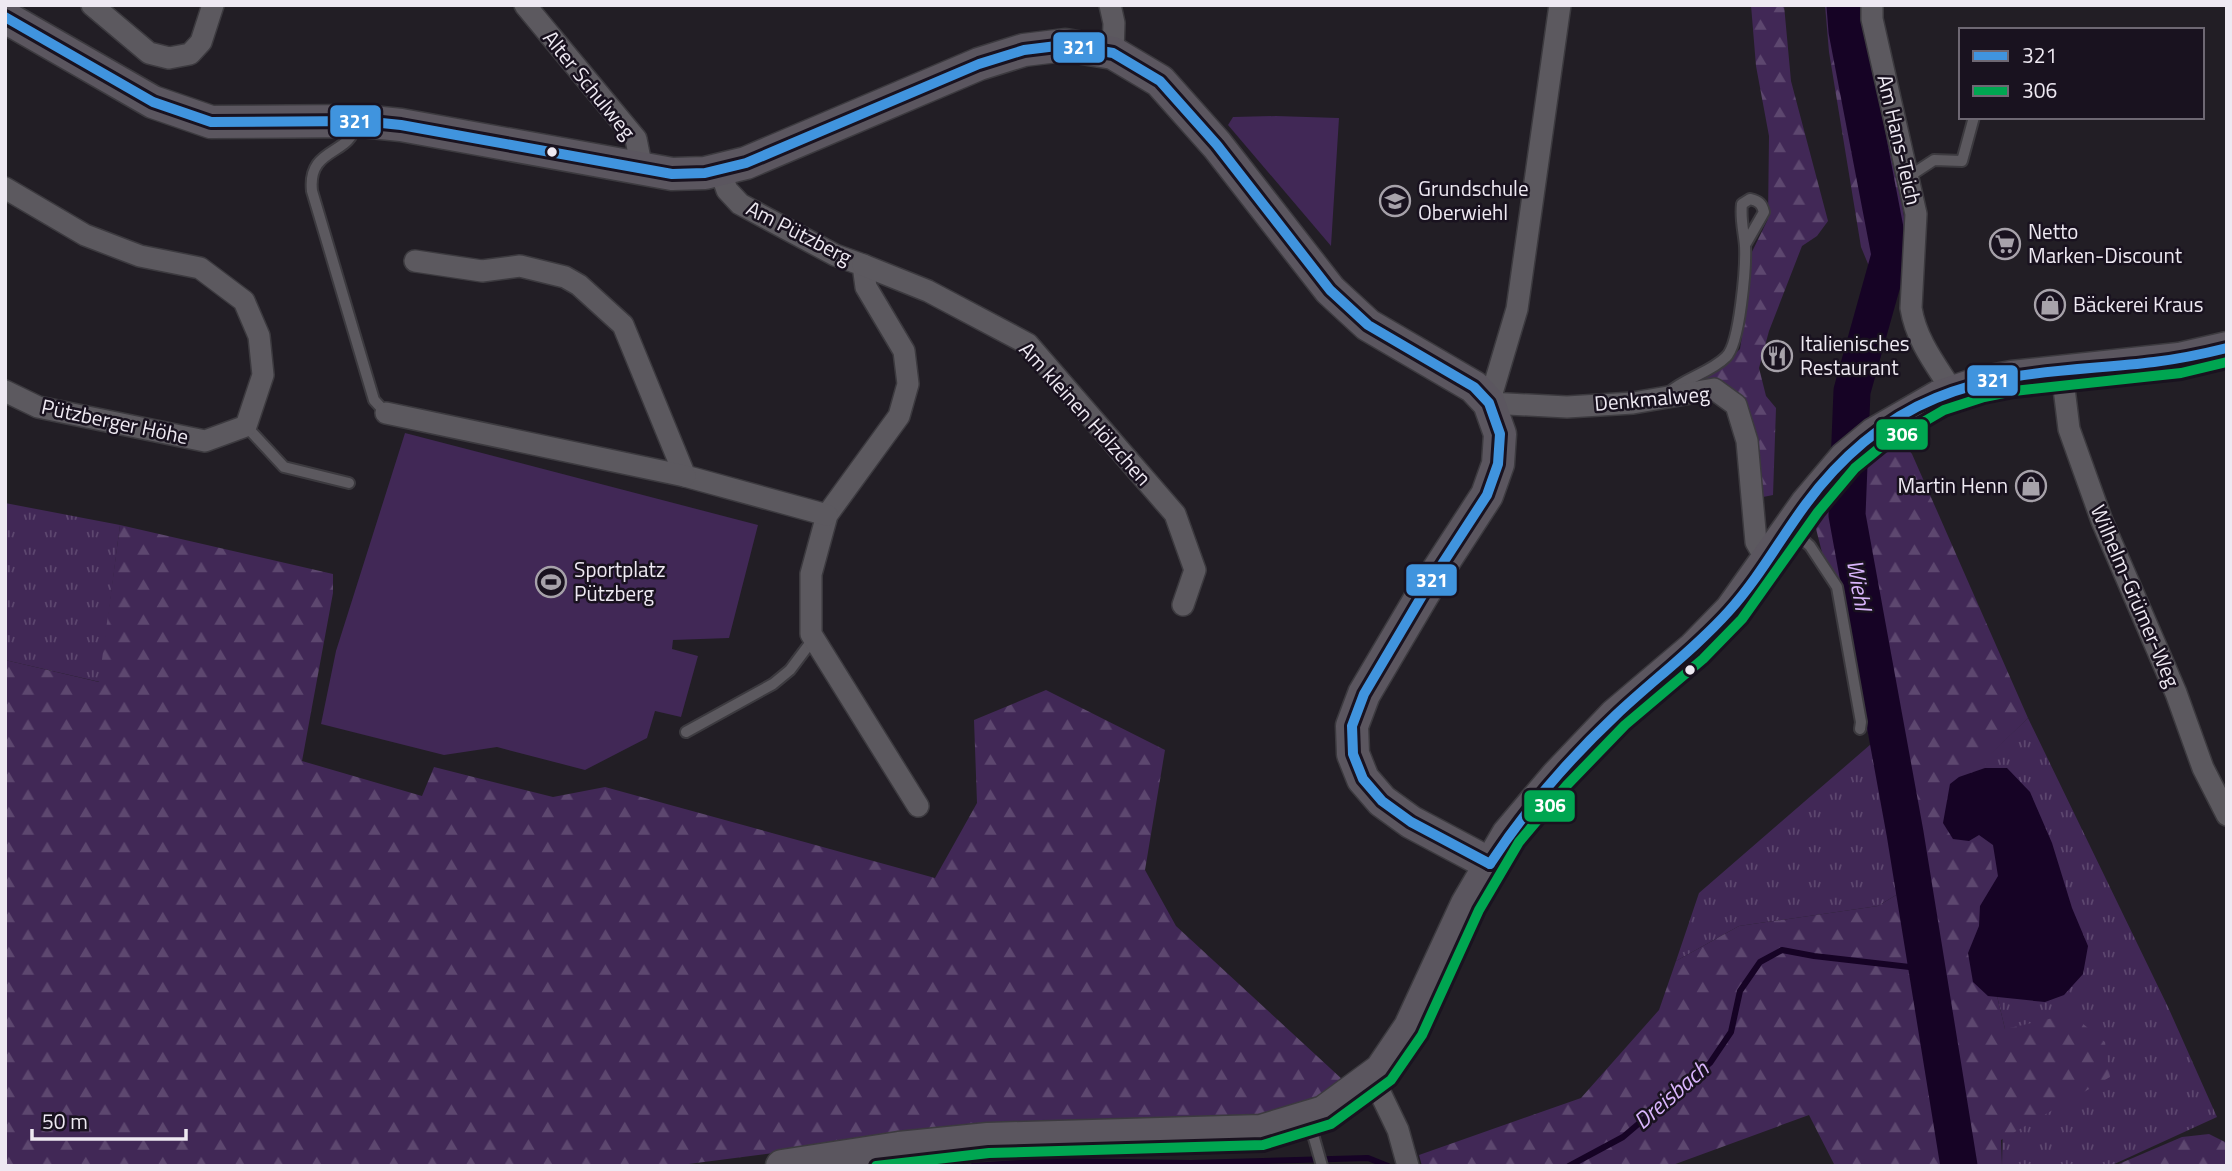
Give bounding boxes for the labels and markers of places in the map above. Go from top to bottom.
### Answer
unlabelled marker [545,145,559,159]
place label: Grundschule Oberwiehl [1418,172,1529,228]
school or university icon: Grundschule Oberwiehl [1378,184,1412,218]
place label: Netto Marken-Discount [2028,215,2183,271]
supermarket icon: Netto Marken-Discount [1988,227,2022,261]
shop icon: Bäckerei Kraus [2033,288,2067,322]
place label: Bäckerei Kraus [2073,288,2203,320]
place label: Italienisches Restaurant [1800,327,1910,383]
restaurant icon: Italienisches Restaurant [1760,339,1794,373]
place label: Martin Henn [1897,469,2008,501]
shop icon: Martin Henn [2014,469,2048,503]
place label: Sportplatz Pützberg [574,553,666,609]
sports icon: Sportplatz Pützberg [534,565,568,599]
unlabelled marker [1683,663,1697,677]

